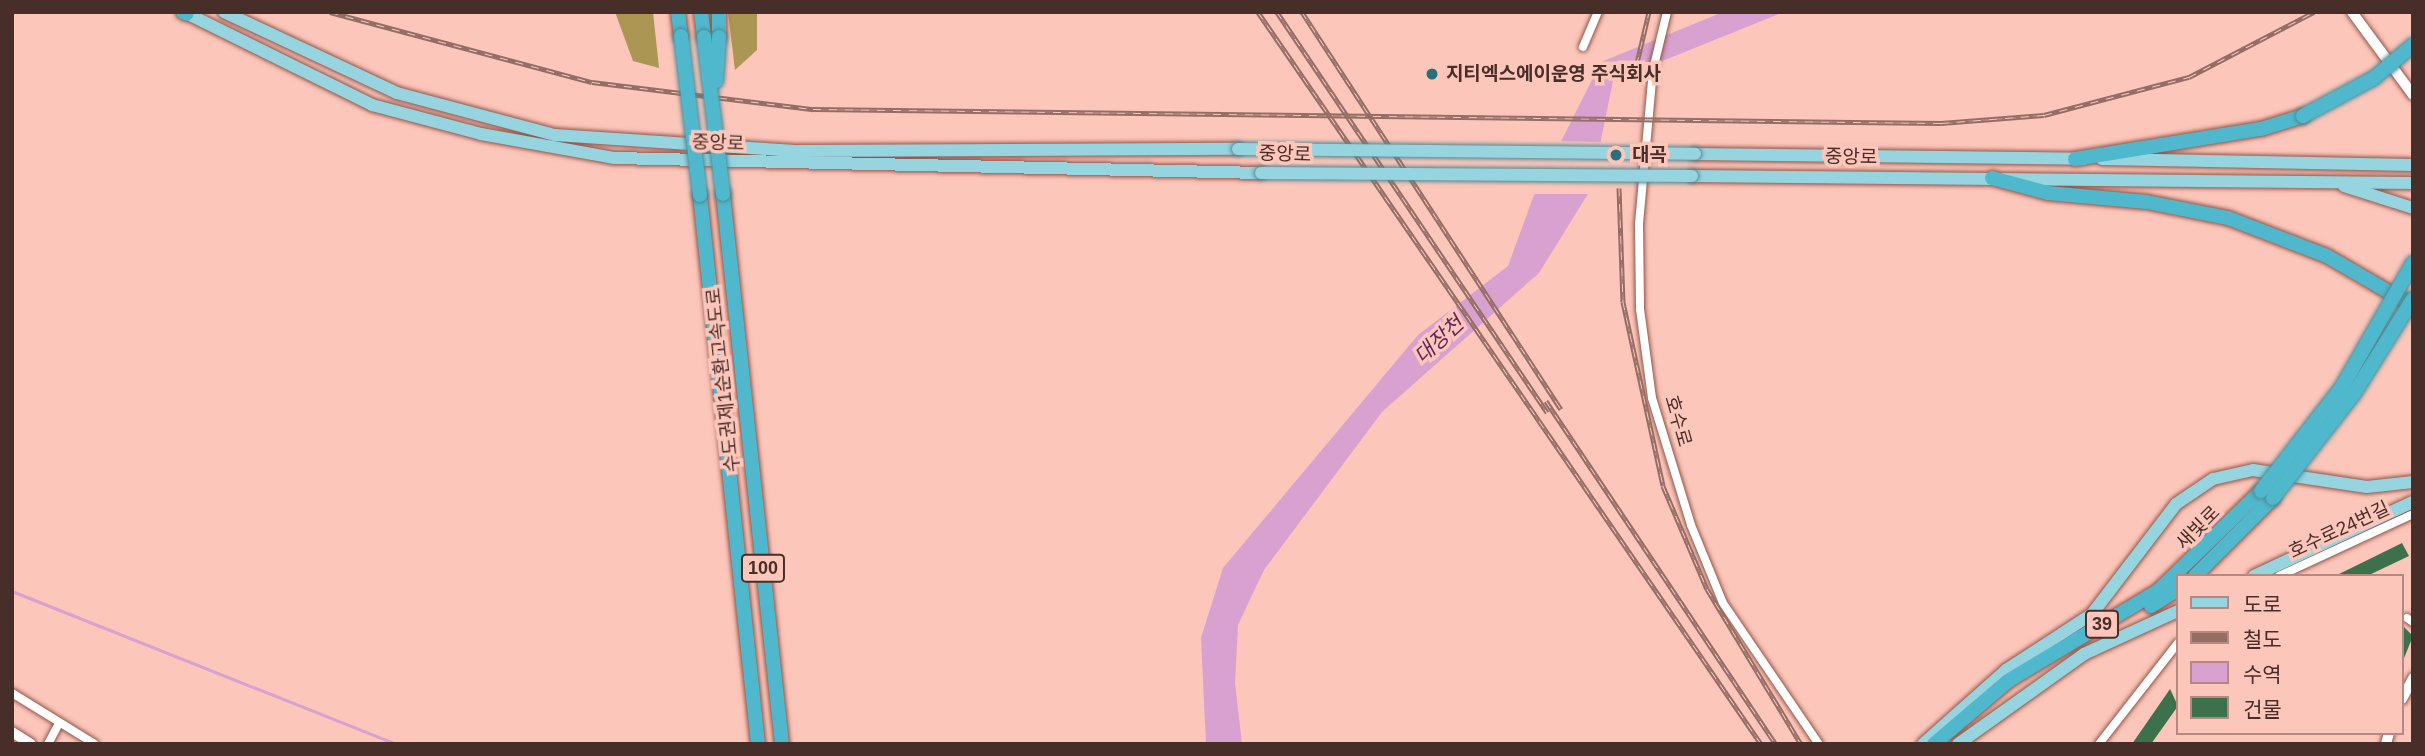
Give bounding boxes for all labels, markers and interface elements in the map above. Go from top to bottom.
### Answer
place label: 지티엑스에이운영 주식회사 [1446,63,1661,85]
marker: 지티엑스에이운영 주식회사 [1424,66,1440,82]
street label: 중앙로 [691,131,745,155]
street label: 중앙로 [1258,142,1312,166]
place label: 대곡 [1632,144,1667,166]
marker: 대곡 [1606,145,1626,165]
street label: 중앙로 [1825,145,1877,169]
street label: 수도권제1순환고속도로 [702,287,744,473]
water label: 대장천 [1409,311,1469,369]
street label: 호수로 [1660,393,1696,449]
street label: 호수로24번길 [2285,497,2393,563]
street label: 새빛로 [2171,501,2225,555]
road number: 100 [740,554,786,582]
legend [2176,574,2404,735]
text: 도로 [2243,593,2282,616]
road number: 39 [2084,610,2120,638]
text: 철도 [2243,628,2282,651]
text: 수역 [2243,663,2282,686]
text: 건물 [2243,698,2282,721]

